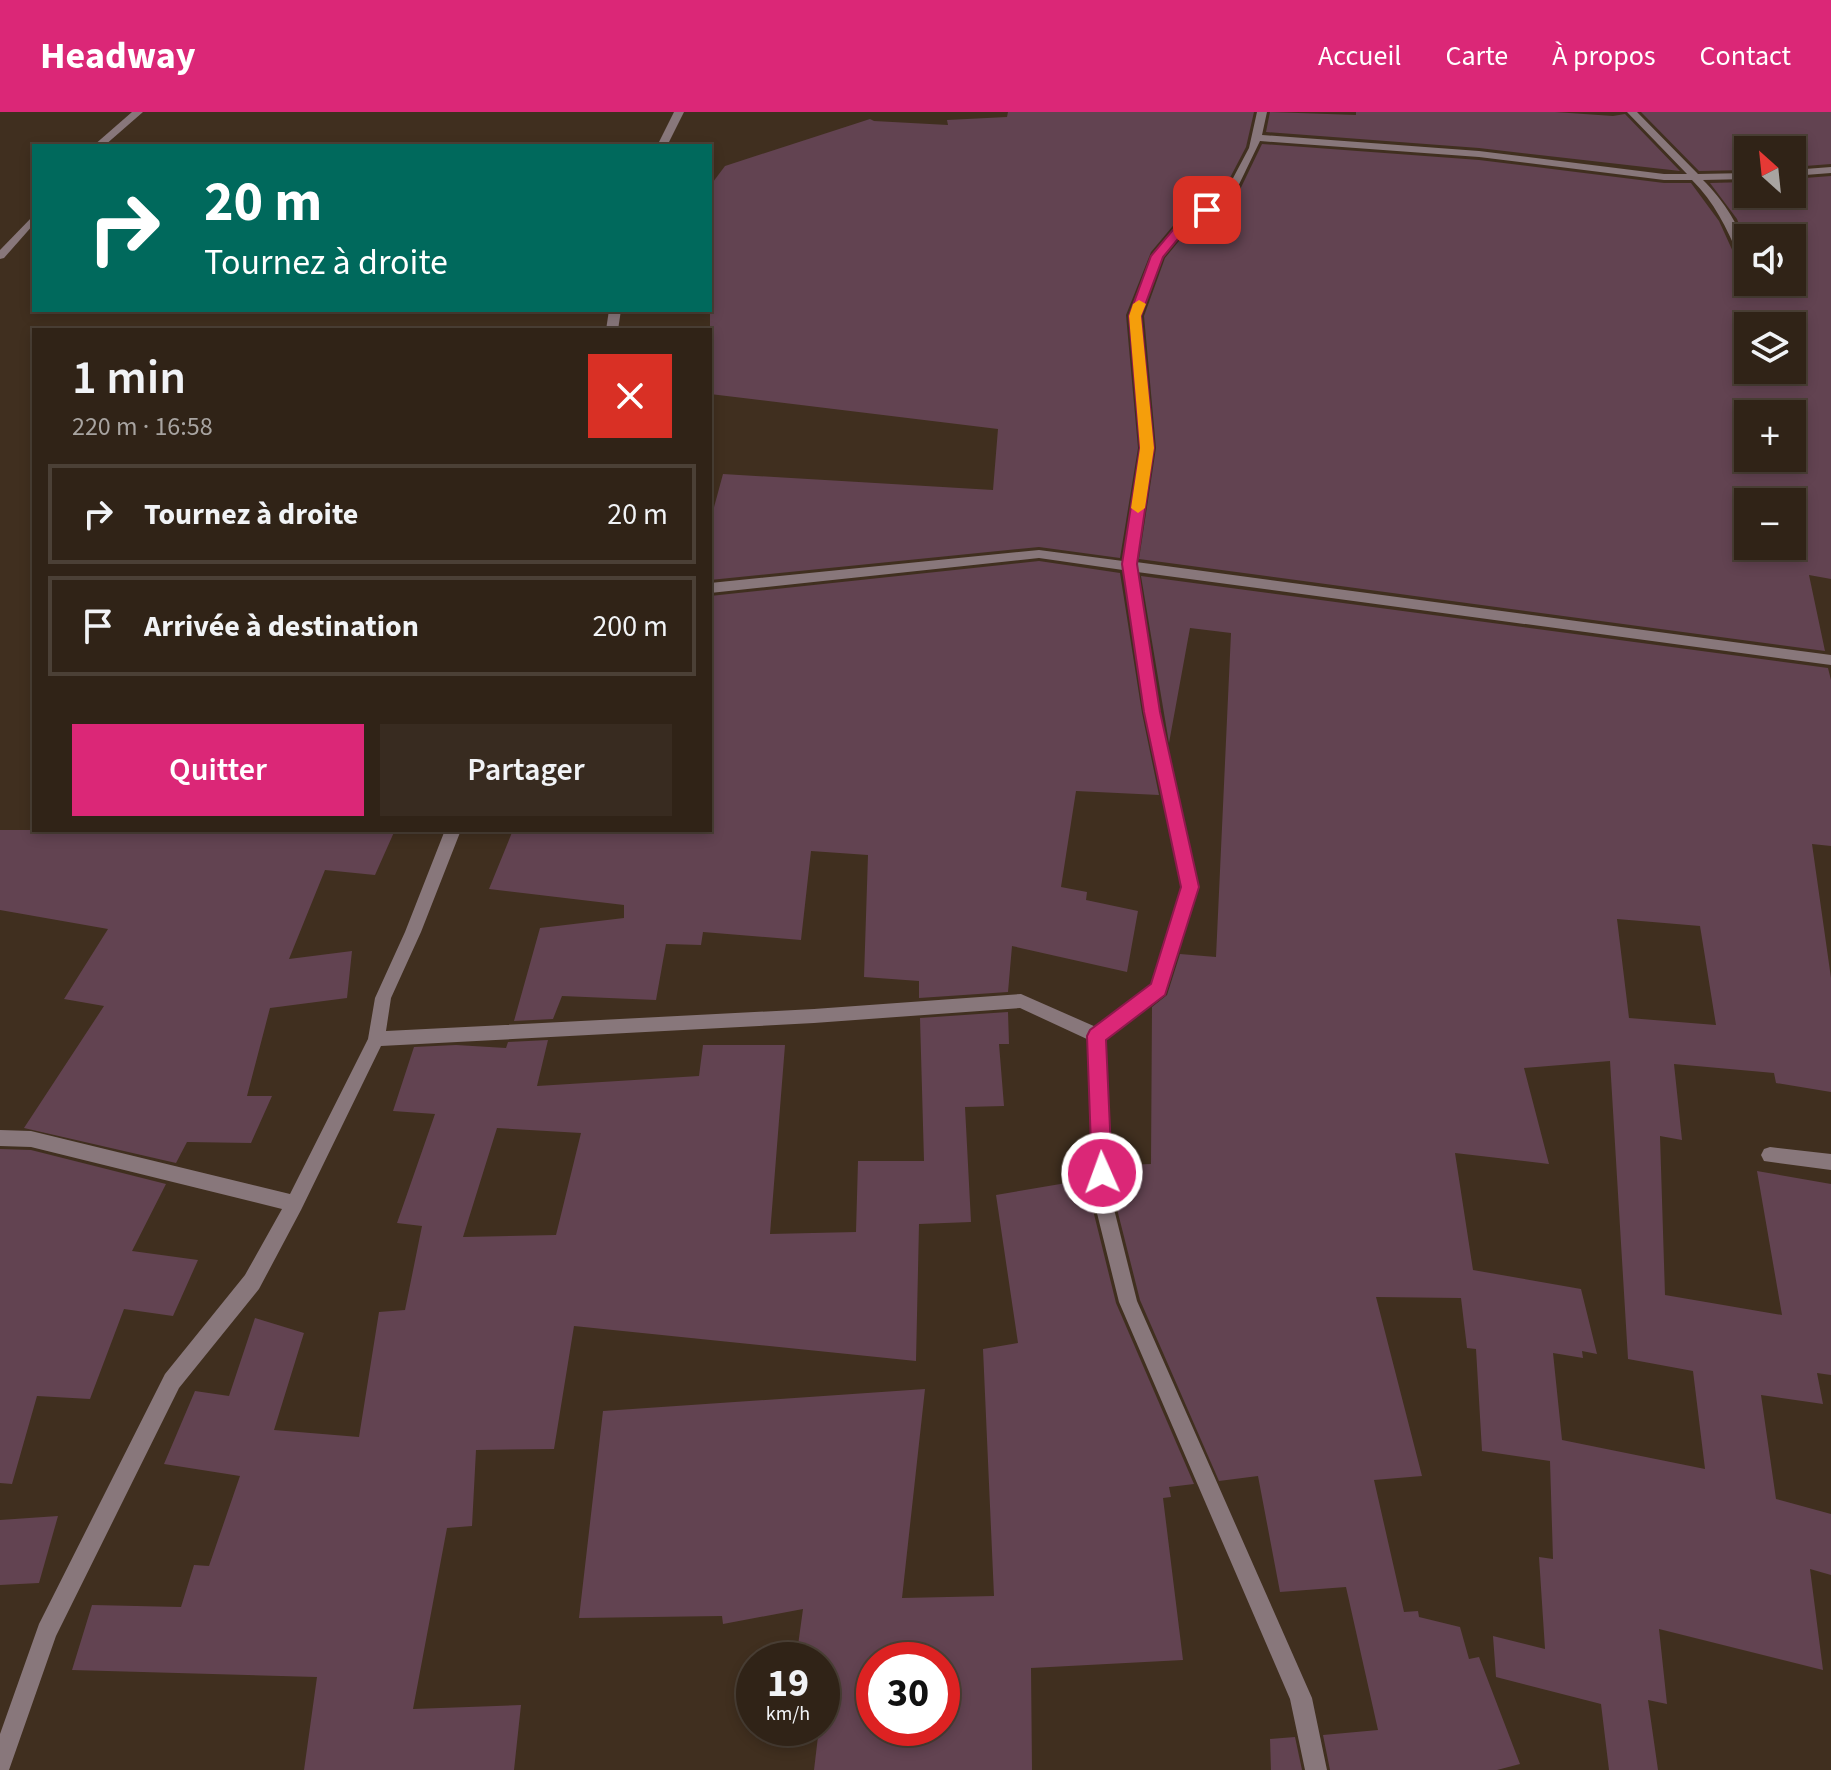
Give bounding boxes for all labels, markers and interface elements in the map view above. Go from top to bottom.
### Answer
text: Headway [40,29,196,83]
text: Accueil [1318,36,1401,76]
text: Carte [1445,36,1508,76]
text: À propos [1552,36,1656,76]
text: Contact [1700,36,1791,76]
north arrow [1734,136,1806,208]
map controls [1734,136,1806,560]
text: 20 m [204,163,322,242]
icon: right [72,176,176,280]
pin [1173,176,1241,244]
icon: arrive [1185,188,1229,232]
button: sound [1734,224,1806,296]
text: Tournez à droite [204,237,448,288]
button: layers [1734,312,1806,384]
text: 1 min [72,344,186,412]
button: close [588,354,672,438]
button: + [1734,400,1806,472]
text: 220 m · 16:58 [72,408,213,445]
button: − [1734,488,1806,560]
icon: right [76,492,120,536]
text: Tournez à droite [144,493,358,536]
text: 20 m [607,493,668,536]
icon: arrive [76,604,120,648]
text: Arrivée à destination [144,605,419,648]
text: 200 m [592,605,668,648]
button: Quitter [72,724,364,816]
button: Partager [380,724,672,816]
position arrow [1060,1131,1144,1215]
speed limit sign: 30 [856,1642,960,1746]
text: 19 [767,1655,809,1712]
text: km/h [766,1700,810,1728]

